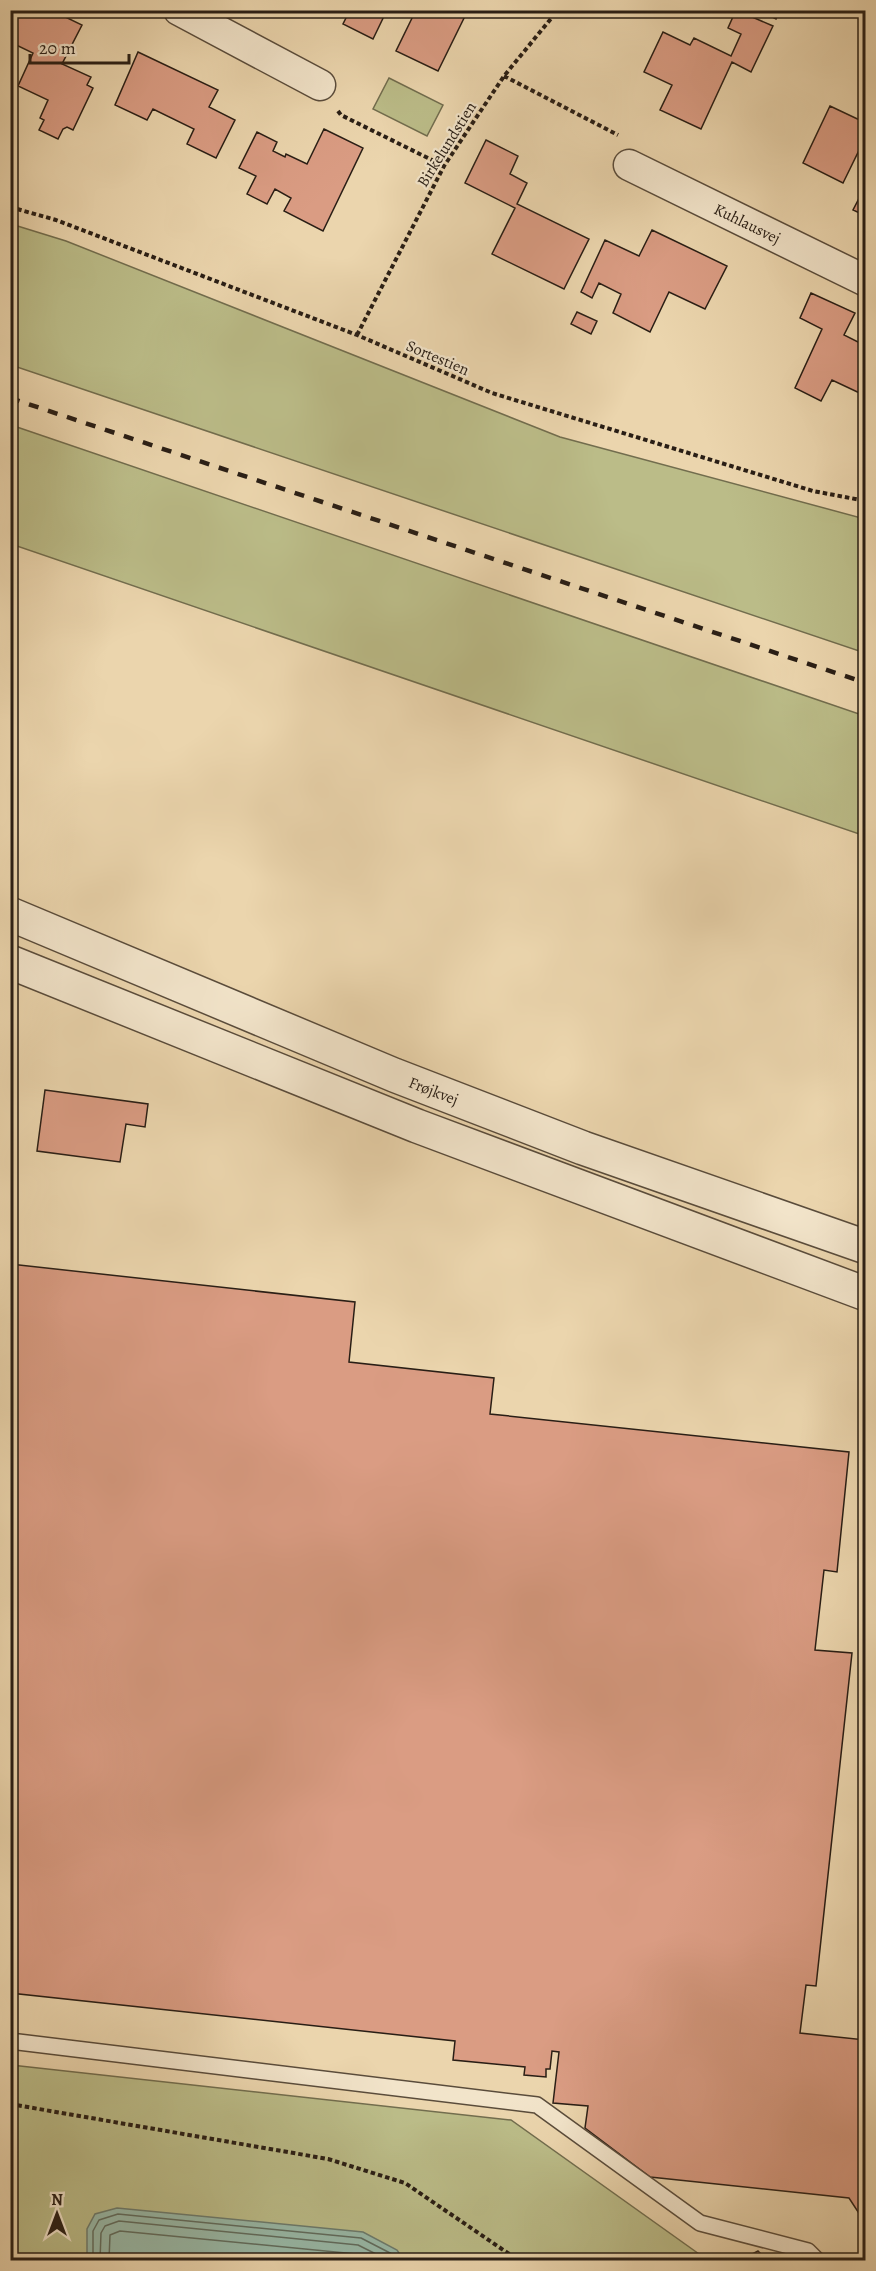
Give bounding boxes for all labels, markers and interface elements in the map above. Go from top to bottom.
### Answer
scale bar [30,27,129,65]
text: 20 m [39,36,76,60]
street label: Birkelundstien [412,97,482,191]
street label: Kuhlausvej [710,198,784,250]
street label: Sortestien [403,335,473,381]
street label: Frøjkvej [405,1072,462,1111]
north arrow [27,2184,87,2244]
text: N [51,2189,63,2211]

